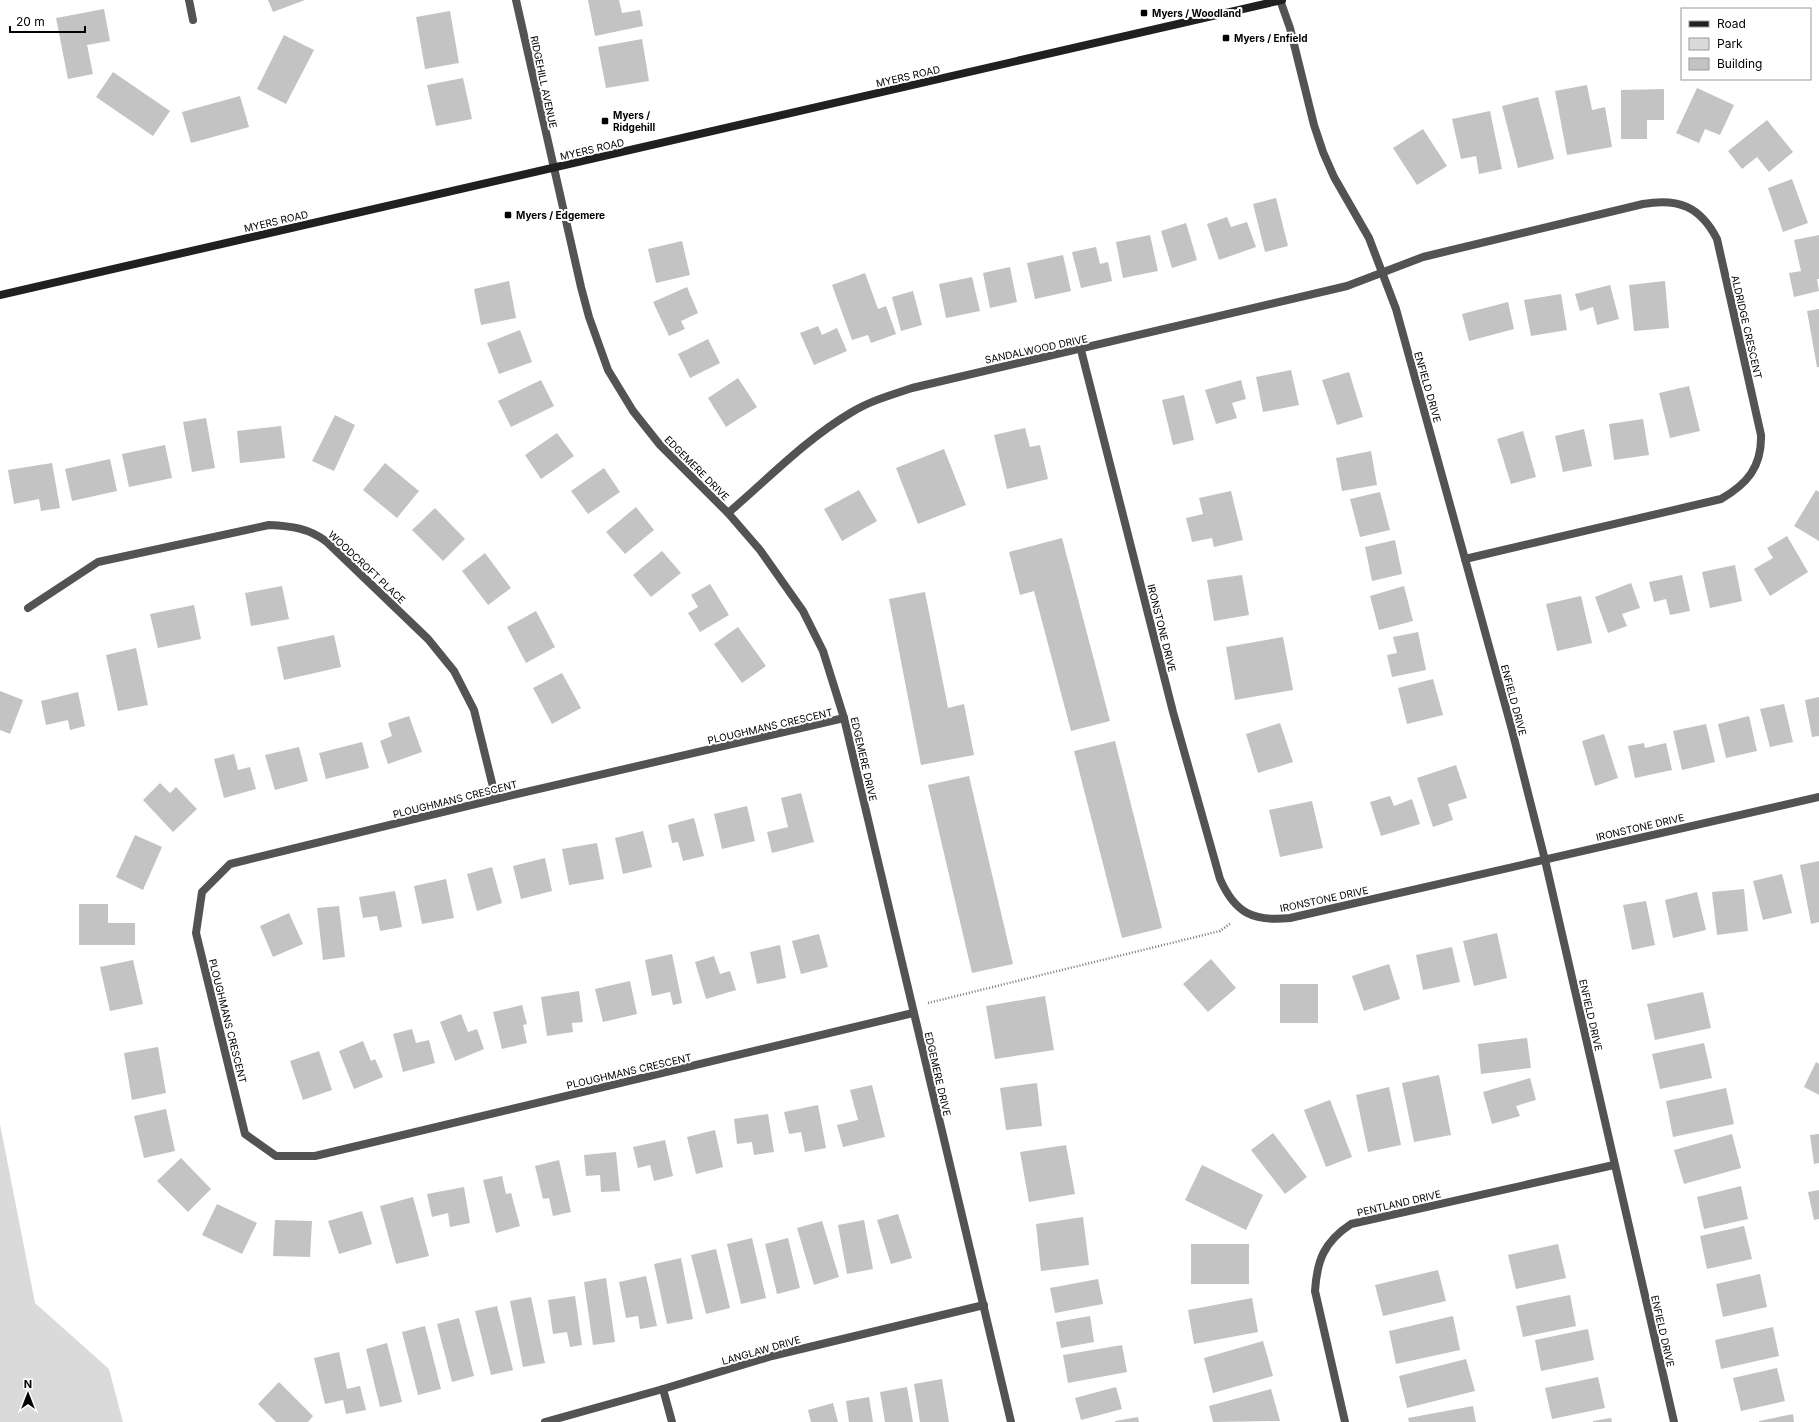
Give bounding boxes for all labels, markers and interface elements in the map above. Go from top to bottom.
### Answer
place label: Myers / Woodland [1152,7,1241,20]
scale bar [10,8,85,34]
marker: Myers / Woodland [1139,8,1149,18]
legend [1681,8,1811,80]
text: 20 m [16,14,45,29]
text: Road [1717,16,1746,31]
place label: Myers / Enfield [1234,32,1308,45]
marker: Myers / Enfield [1221,33,1231,43]
street label: RIDGEHILL AVENUE [528,35,560,129]
text: Park [1717,36,1743,51]
text: Building [1717,56,1762,71]
street label: MYERS ROAD [875,63,941,89]
place label: Myers / Ridgehill [613,109,656,134]
marker: Myers / Ridgehill [600,116,610,126]
street label: MYERS ROAD [559,136,625,162]
street label: MYERS ROAD [243,208,309,234]
place label: Myers / Edgemere [516,209,605,222]
marker: Myers / Edgemere [503,210,513,220]
street label: ALDRIDGE CRESCENT [1729,274,1765,380]
street label: SANDALWOOD DRIVE [984,332,1088,366]
street label: ENFIELD DRIVE [1412,350,1444,424]
street label: EDGEMERE DRIVE [662,433,732,503]
street label: WOODCROFT PLACE [326,528,408,606]
street label: IRONSTONE DRIVE [1145,583,1179,673]
street label: ENFIELD DRIVE [1499,663,1529,737]
street label: PLOUGHMANS CRESCENT [706,706,834,746]
street label: EDGEMERE DRIVE [848,716,880,802]
street label: PLOUGHMANS CRESCENT [391,778,519,820]
street label: IRONSTONE DRIVE [1595,811,1685,843]
street label: IRONSTONE DRIVE [1279,884,1369,914]
street label: PLOUGHMANS CRESCENT [207,957,249,1085]
street label: ENFIELD DRIVE [1577,978,1605,1052]
street label: EDGEMERE DRIVE [922,1031,954,1117]
street label: PLOUGHMANS CRESCENT [565,1051,693,1091]
street label: PENTLAND DRIVE [1356,1188,1442,1218]
street label: ENFIELD DRIVE [1649,1294,1677,1368]
street label: LANGLAW DRIVE [720,1333,802,1367]
north arrow [8,1374,48,1414]
text: N [24,1377,32,1391]

